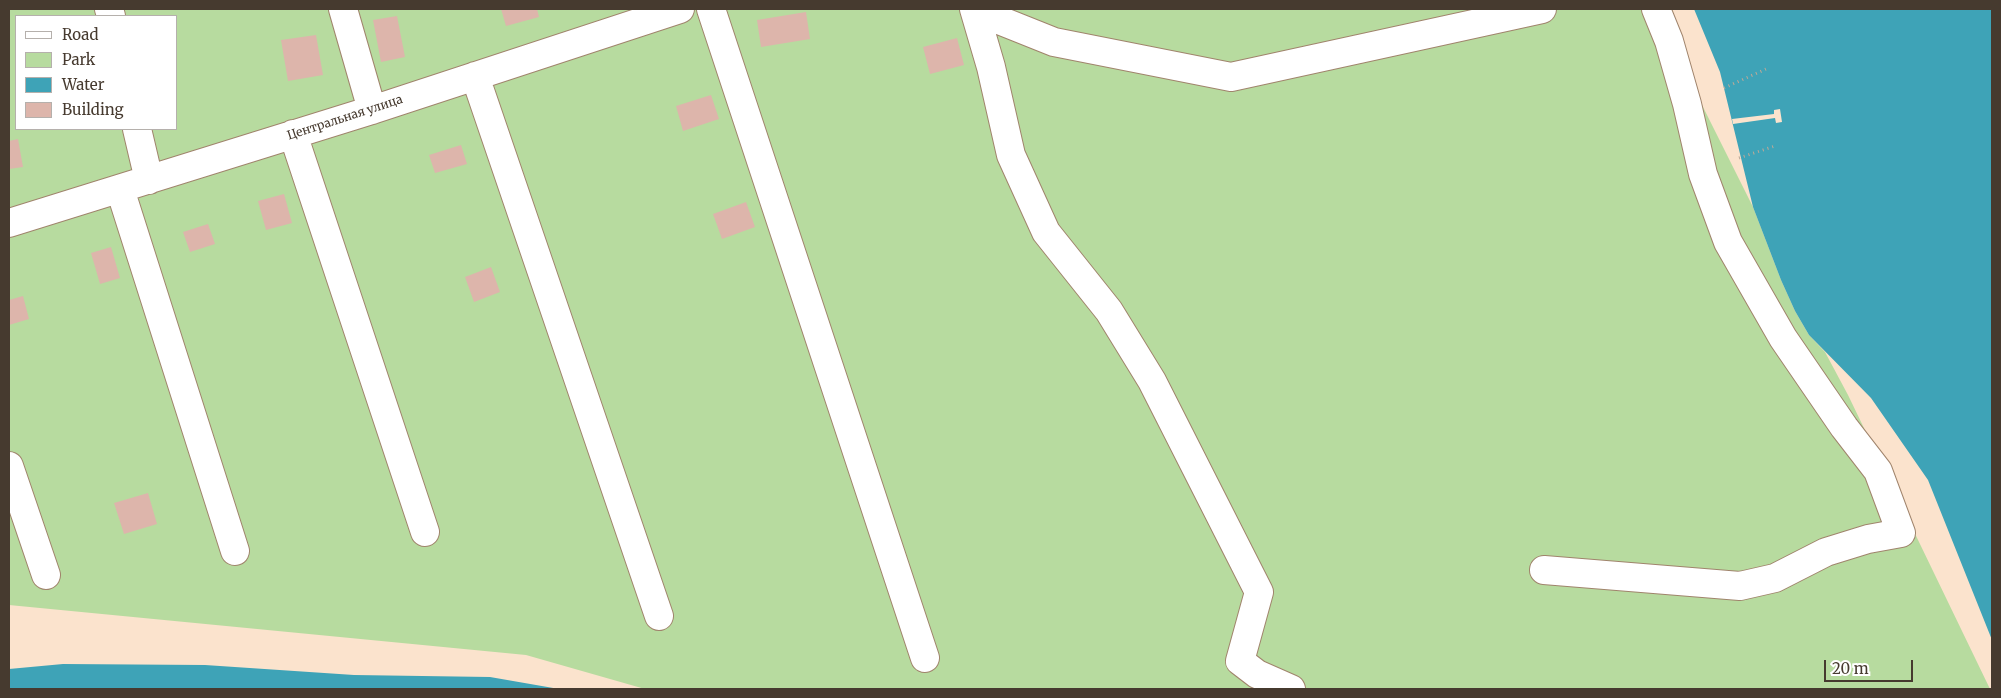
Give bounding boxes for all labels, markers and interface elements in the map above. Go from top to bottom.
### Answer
legend [15,15,178,130]
text: Road [62,25,98,44]
text: Park [62,50,95,69]
text: Water [62,75,104,94]
street label: Центральная улица [286,93,404,143]
text: Building [62,100,124,119]
scale bar [1826,650,1915,682]
text: 20 m [1832,659,1869,678]

